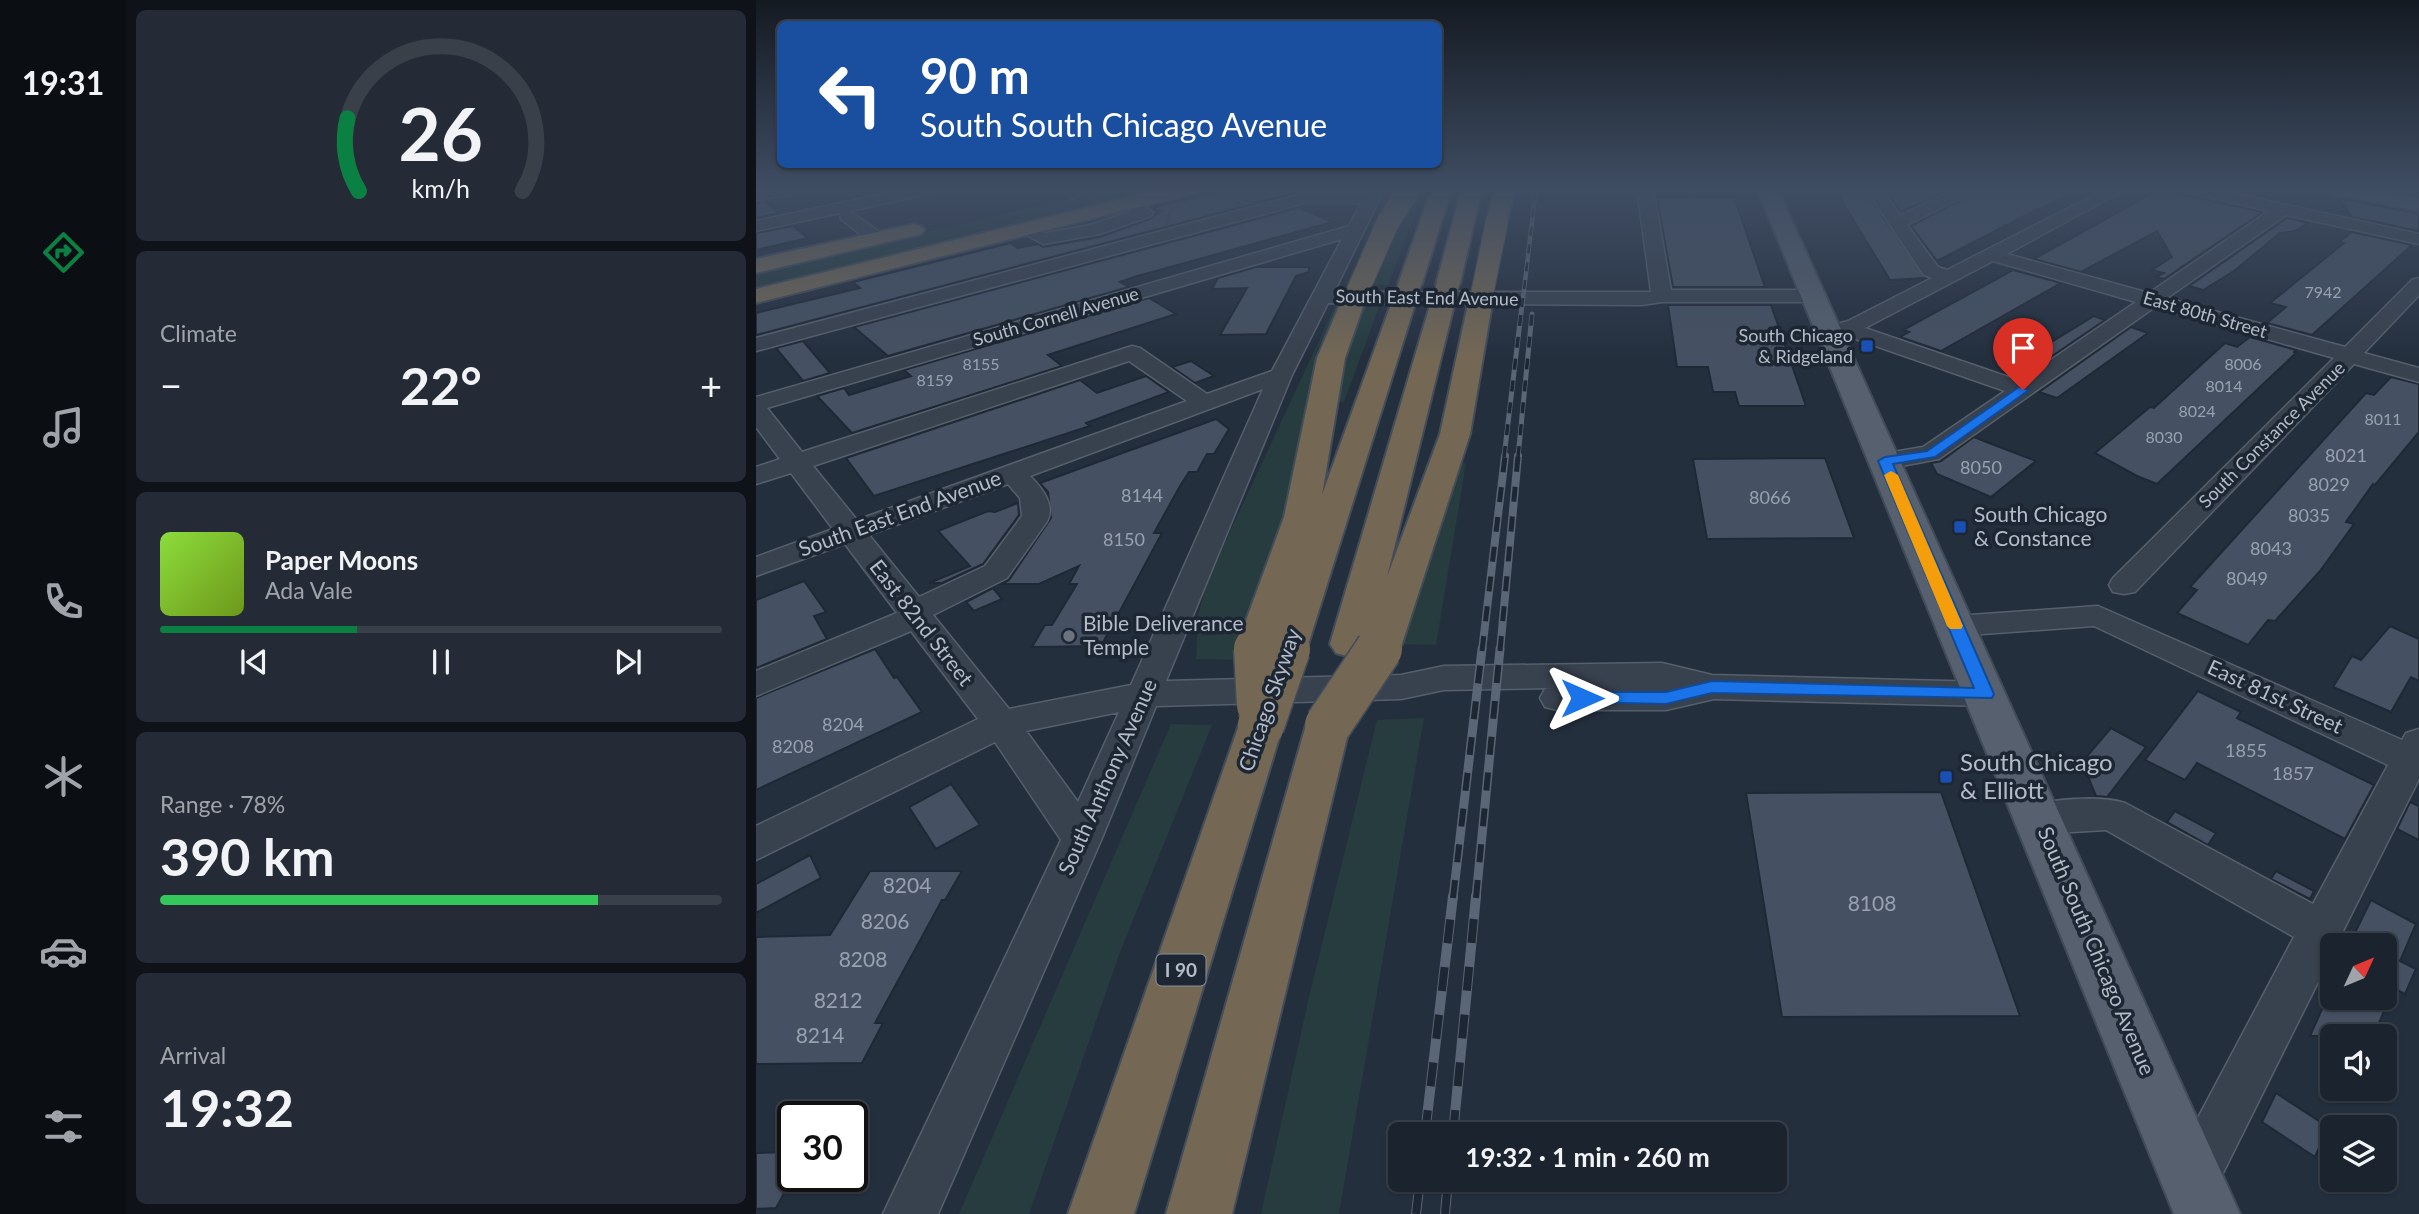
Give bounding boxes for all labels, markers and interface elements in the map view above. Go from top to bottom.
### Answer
text: 90 m [920,46,1030,104]
icon: left [805,49,896,140]
text: 19:31 [22,63,104,102]
text: 26 [399,90,483,178]
text: South South Chicago Avenue [920,105,1327,144]
text: km/h [412,173,470,203]
icon: directions [39,228,88,277]
street label: South Cornell Avenue [970,282,1141,350]
house number: 7942 [2304,282,2342,301]
street label: South East End Avenue [1335,284,1519,310]
street label: East 80th Street [2141,286,2270,342]
pin [1993,318,2053,390]
text: Climate [160,319,237,347]
place label: South Chicago & Ridgeland [1739,324,1853,367]
icon: arrive [2004,329,2042,367]
marker: South Chicago & Ridgeland [1859,338,1875,354]
text: 22° [400,354,482,416]
house number: 8155 [962,354,1000,373]
house number: 8006 [2224,354,2262,373]
street label: South Constance Avenue [2194,357,2349,512]
text: − [160,362,182,408]
text: + [700,362,722,408]
house number: 8159 [916,370,954,389]
house number: 8014 [2205,376,2243,395]
house number: 8024 [2178,401,2216,420]
icon: music [39,403,88,452]
house number: 8011 [2364,409,2402,428]
house number: 8030 [2145,427,2183,446]
house number: 8021 [2325,444,2367,466]
house number: 8050 [1960,456,2002,478]
street label: South East End Avenue [795,464,1004,561]
house number: 8029 [2308,473,2350,495]
house number: 8144 [1121,484,1163,506]
house number: 8066 [1749,486,1791,508]
place label: South Chicago & Constance [1974,501,2108,550]
house number: 8035 [2288,504,2330,526]
marker: South Chicago & Constance [1952,519,1968,535]
house number: 8150 [1103,528,1145,550]
house number: 8043 [2250,537,2292,559]
text: Paper Moons [265,544,418,576]
street label: East 82nd Street [865,554,979,690]
house number: 8049 [2226,567,2268,589]
text: Ada Vale [265,576,353,604]
icon: phone [39,577,88,626]
place label: Bible Deliverance Temple [1083,610,1244,659]
street label: Chicago Skyway [1232,625,1305,774]
marker: Bible Deliverance Temple [1061,628,1077,644]
icon: previous [235,643,273,681]
icon: pause [422,643,460,681]
icon: next [609,643,647,681]
street label: East 81st Street [2204,653,2348,738]
position arrow [1545,661,1619,735]
street label: South Anthony Avenue [1052,675,1161,878]
house number: 8204 [822,713,864,735]
house number: 8208 [772,735,814,757]
house number: 1855 [2225,739,2267,761]
place label: South Chicago & Elliott [1960,747,2113,804]
icon: climate [39,752,88,801]
house number: 1857 [2272,762,2314,784]
marker: South Chicago & Elliott [1938,769,1954,785]
text: Range · 78% [160,790,285,818]
street label: South South Chicago Avenue [2034,823,2161,1078]
text: 390 km [160,825,334,887]
house number: 8204 [883,872,931,897]
house number: 8108 [1848,890,1896,915]
house number: 8206 [861,908,909,933]
icon: car [39,927,88,976]
north arrow [2320,933,2398,1010]
map controls [2320,933,2397,1192]
house number: 8208 [839,946,887,971]
road number: I 90 [1156,954,1206,986]
house number: 8212 [814,987,862,1012]
house number: 8214 [796,1022,844,1047]
button: sound [2320,1024,2397,1101]
text: Arrival [160,1041,226,1069]
text: 19:32 [160,1076,294,1138]
speed limit sign: 30 [777,1101,868,1192]
icon: filters [39,1102,88,1151]
button: layers [2320,1115,2397,1192]
text: 19:32 · 1 min · 260 m [1465,1141,1710,1173]

